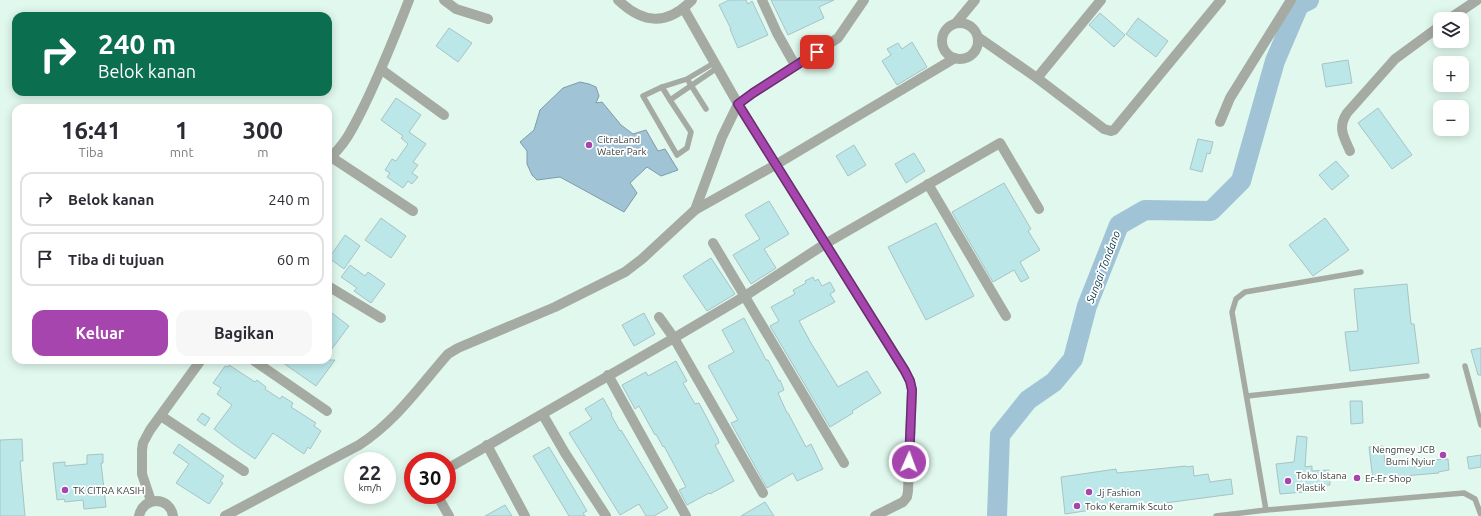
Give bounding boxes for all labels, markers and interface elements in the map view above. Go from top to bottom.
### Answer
map controls [1433,12,1469,136]
button: layers [1433,12,1469,48]
icon: right [32,28,84,80]
text: 240 m [98,28,176,59]
pin [800,35,834,69]
icon: arrive [806,41,828,63]
button: + [1433,56,1469,92]
text: Belok kanan [98,61,196,81]
button: − [1433,100,1469,136]
text: 16:41 [61,117,121,144]
text: 1 [175,117,189,144]
text: 300 [243,117,283,144]
place label: CitraLand Water Park [597,134,647,157]
marker: CitraLand Water Park [584,140,594,150]
text: Tiba [78,145,103,159]
text: mnt [170,145,194,159]
text: m [257,145,268,159]
icon: right [34,188,56,210]
text: Belok kanan [68,191,154,208]
text: 240 m [268,191,310,208]
water label: Sungai Tondano [1083,229,1122,306]
icon: arrive [34,248,56,270]
text: Tiba di tujuan [68,251,164,268]
text: 60 m [277,251,310,268]
button: Keluar [32,310,168,356]
button: Bagikan [176,310,312,356]
position arrow [888,441,930,483]
place label: Nengmey JCB Bumi Nyiur [1372,444,1435,467]
marker: Nengmey JCB Bumi Nyiur [1438,450,1448,460]
speed limit sign: 30 [404,452,456,504]
text: 22 [359,461,381,484]
place label: Toko Istana Plastik [1296,470,1347,493]
marker: Er-Er Shop [1352,473,1362,483]
place label: Er-Er Shop [1365,473,1412,484]
marker: Toko Istana Plastik [1283,476,1293,486]
text: km/h [358,482,382,493]
marker: TK CITRA KASIH [60,485,70,495]
place label: TK CITRA KASIH [73,485,144,496]
marker: Jj Fashion [1084,487,1094,497]
place label: Jj Fashion [1097,487,1141,498]
marker: Toko Keramik Scuto [1072,501,1082,511]
place label: Toko Keramik Scuto [1085,501,1173,512]

